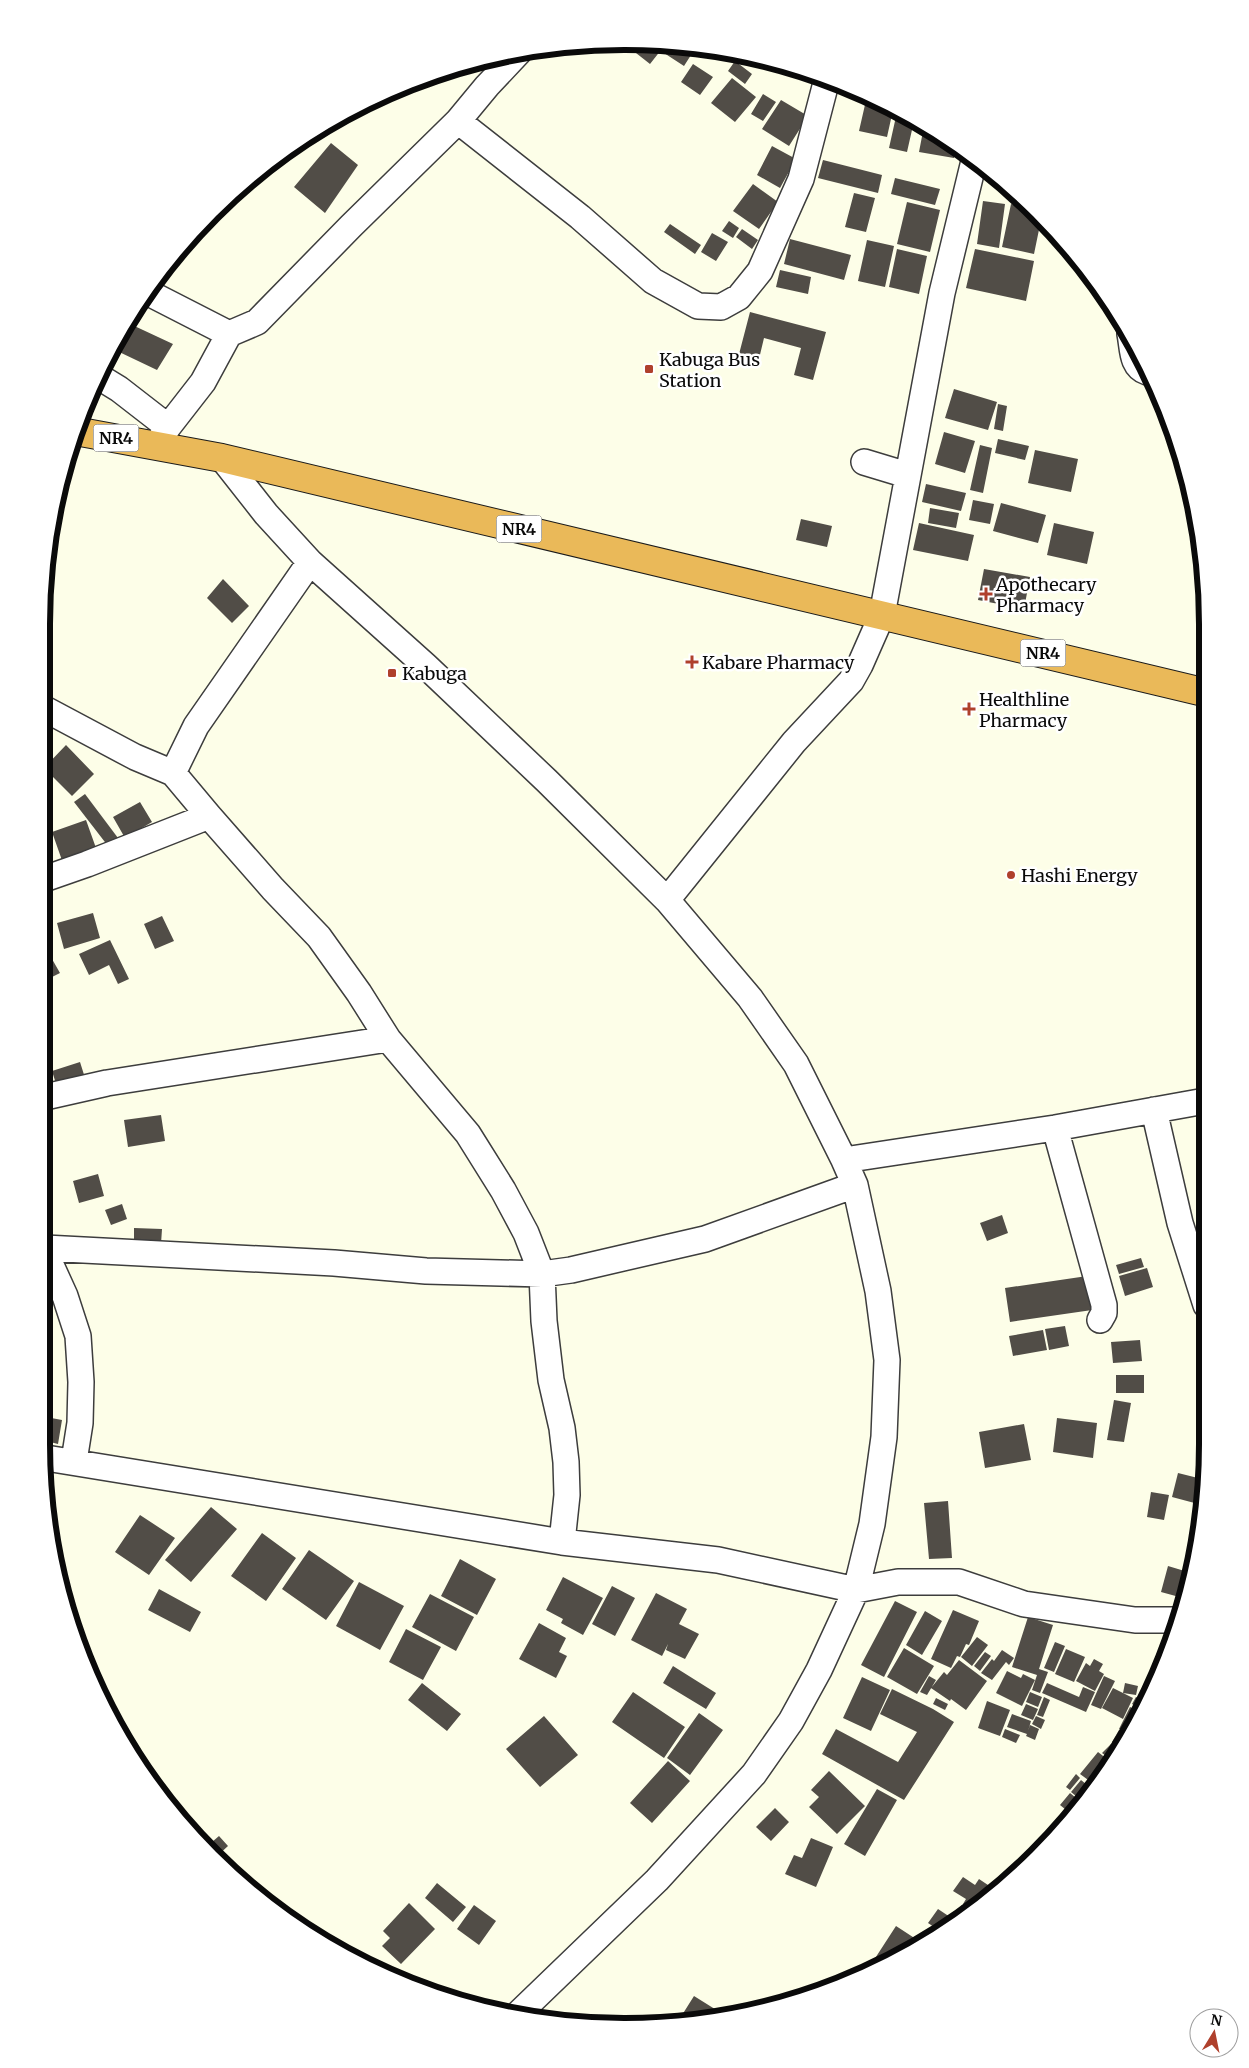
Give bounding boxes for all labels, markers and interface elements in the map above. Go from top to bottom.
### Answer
place label: Kabuga Bus Station [659,348,760,392]
marker: Kabuga Bus Station [643,363,655,375]
road number: NR4 [94,424,138,452]
road number: NR4 [496,516,542,542]
place label: Apothecary Pharmacy [995,573,1097,617]
marker: Apothecary Pharmacy [980,588,992,600]
road number: NR4 [1020,640,1066,666]
place label: Kabare Pharmacy [702,651,855,674]
marker: Kabare Pharmacy [686,656,698,668]
place label: Kabuga [402,662,467,685]
marker: Kabuga [386,667,398,679]
place label: Healthline Pharmacy [979,688,1069,732]
marker: Healthline Pharmacy [963,703,975,715]
place label: Hashi Energy [1021,864,1138,887]
marker: Hashi Energy [1005,869,1017,881]
north arrow [1189,2008,1239,2058]
text: N [1209,2010,1223,2030]

